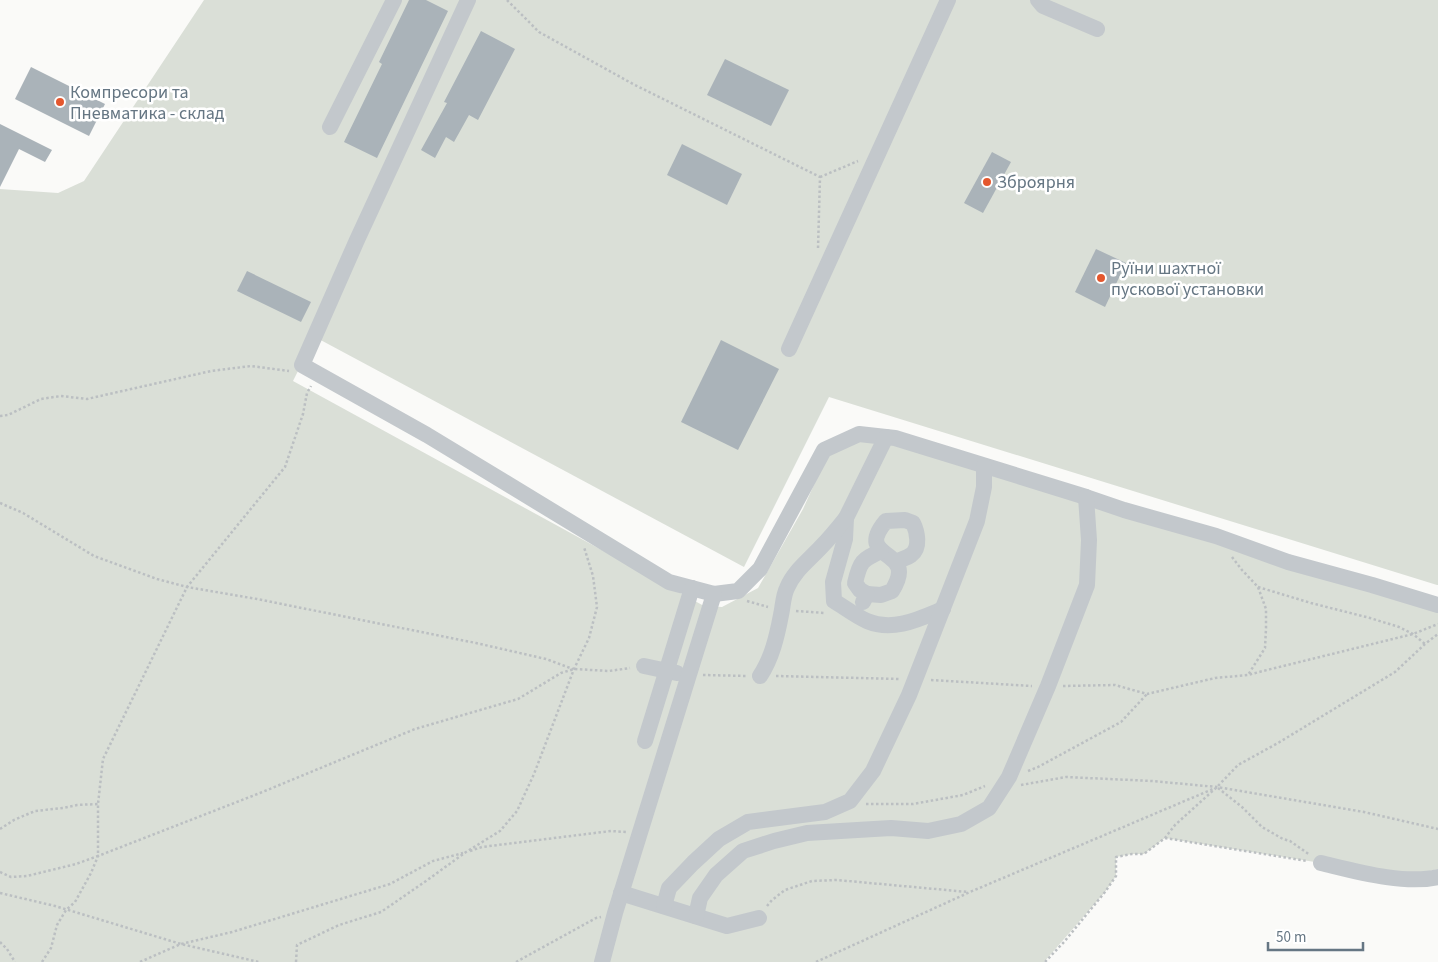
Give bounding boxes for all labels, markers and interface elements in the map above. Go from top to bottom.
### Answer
place label: Компресори та Пневматика - склад [70,80,225,126]
marker: Компресори та Пневматика - склад [54,96,66,108]
place label: Зброярня [997,170,1075,195]
marker: Зброярня [981,176,993,188]
place label: Руїни шахтної пускової установки [1111,256,1264,302]
marker: Руїни шахтної пускової установки [1095,272,1107,284]
scale bar [1268,920,1363,952]
text: 50 m [1276,927,1306,948]

